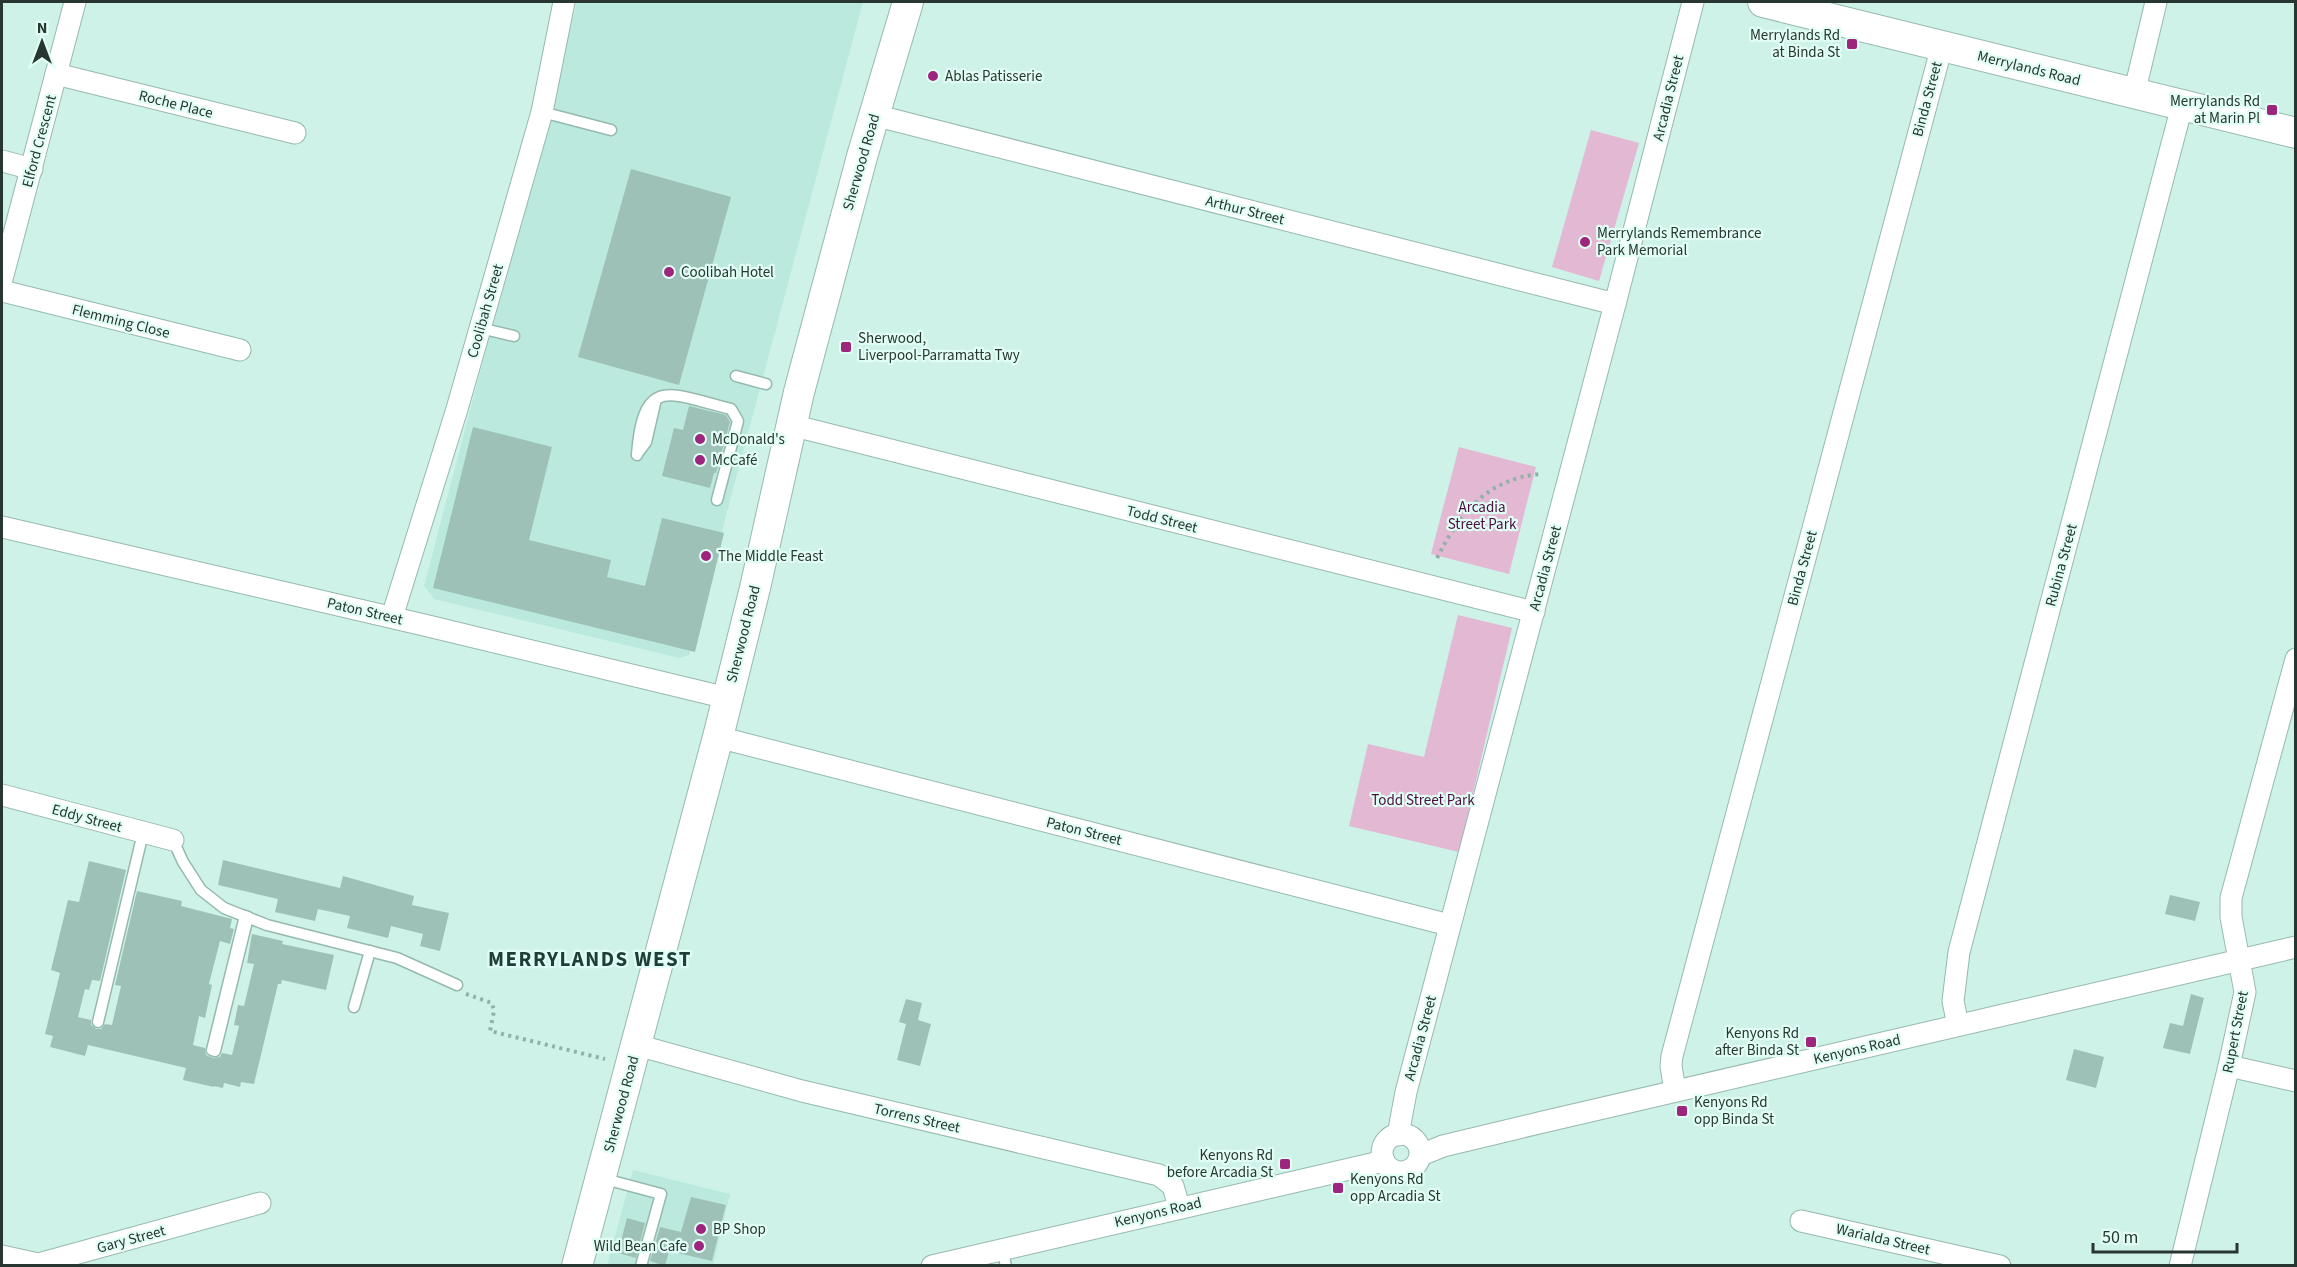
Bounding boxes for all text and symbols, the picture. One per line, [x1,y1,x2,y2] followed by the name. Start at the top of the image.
[12,12,72,72] north arrow
[37,17,47,39] text: N
[1750,25,1840,63] place label: Merrylands Rd at Binda St
[1845,37,1859,51] marker: Merrylands Rd at Binda St
[1975,46,2083,91] street label: Merrylands Road
[1648,53,1689,143] street label: Arcadia Street
[1907,59,1948,139] street label: Binda Street
[945,66,1042,87] place label: Ablas Patisserie
[926,69,940,83] marker: Ablas Patisserie
[137,85,215,124] street label: Roche Place
[2170,91,2260,129] place label: Merrylands Rd at Marin Pl
[17,93,62,190] street label: Elford Crescent
[2265,103,2279,117] marker: Merrylands Rd at Marin Pl
[838,111,885,213] street label: Sherwood Road
[1203,191,1286,230] street label: Arthur Street
[1597,223,1761,261] place label: Merrylands Remembrance Park Memorial
[1578,235,1592,249] marker: Merrylands Remembrance Park Memorial
[462,262,509,361] street label: Coolibah Street
[681,262,774,283] place label: Coolibah Hotel
[662,265,676,279] marker: Coolibah Hotel
[70,299,172,344] street label: Flemming Close
[858,328,1020,366] place label: Sherwood, Liverpool-Parramatta Twy
[839,340,853,354] marker: Sherwood, Liverpool-Parramatta Twy
[712,429,785,450] place label: McDonald's
[693,432,707,446] marker: McDonald's
[712,450,758,471] place label: McCafé
[693,453,707,467] marker: McCafé
[1448,497,1517,535] park label: Arcadia Street Park
[1124,501,1200,538] street label: Todd Street
[2040,521,2083,609] street label: Rubina Street
[1524,523,1567,613] street label: Arcadia Street
[1782,528,1823,608] street label: Binda Street
[718,546,823,567] place label: The Middle Feast
[699,549,713,563] marker: The Middle Feast
[721,583,766,685] street label: Sherwood Road
[325,593,405,630] street label: Paton Street
[1371,790,1475,811] park label: Todd Street Park
[49,799,124,838] street label: Eddy Street
[1044,812,1124,851] street label: Paton Street
[488,944,692,974] district label: MERRYLANDS WEST
[2217,989,2254,1075] street label: Rupert Street
[1399,993,1442,1083] street label: Arcadia Street
[1715,1023,1799,1061] place label: Kenyons Rd after Binda St
[1811,1029,1903,1070] street label: Kenyons Road
[1804,1035,1818,1049] marker: Kenyons Rd after Binda St
[598,1053,645,1155] street label: Sherwood Road
[1694,1092,1774,1130] place label: Kenyons Rd opp Binda St
[872,1098,962,1139] street label: Torrens Street
[1675,1104,1689,1118] marker: Kenyons Rd opp Binda St
[1167,1145,1273,1183] place label: Kenyons Rd before Arcadia St
[1278,1157,1292,1171] marker: Kenyons Rd before Arcadia St
[1350,1169,1441,1207] place label: Kenyons Rd opp Arcadia St
[1331,1181,1345,1195] marker: Kenyons Rd opp Arcadia St
[1112,1192,1204,1233] street label: Kenyons Road
[2093,1216,2237,1254] scale bar
[1834,1218,1932,1260] street label: Warialda Street
[713,1219,766,1240] place label: BP Shop
[95,1220,168,1259] street label: Gary Street
[694,1222,708,1236] marker: BP Shop
[2102,1225,2138,1250] text: 50 m
[594,1236,687,1257] place label: Wild Bean Cafe
[692,1239,706,1253] marker: Wild Bean Cafe

